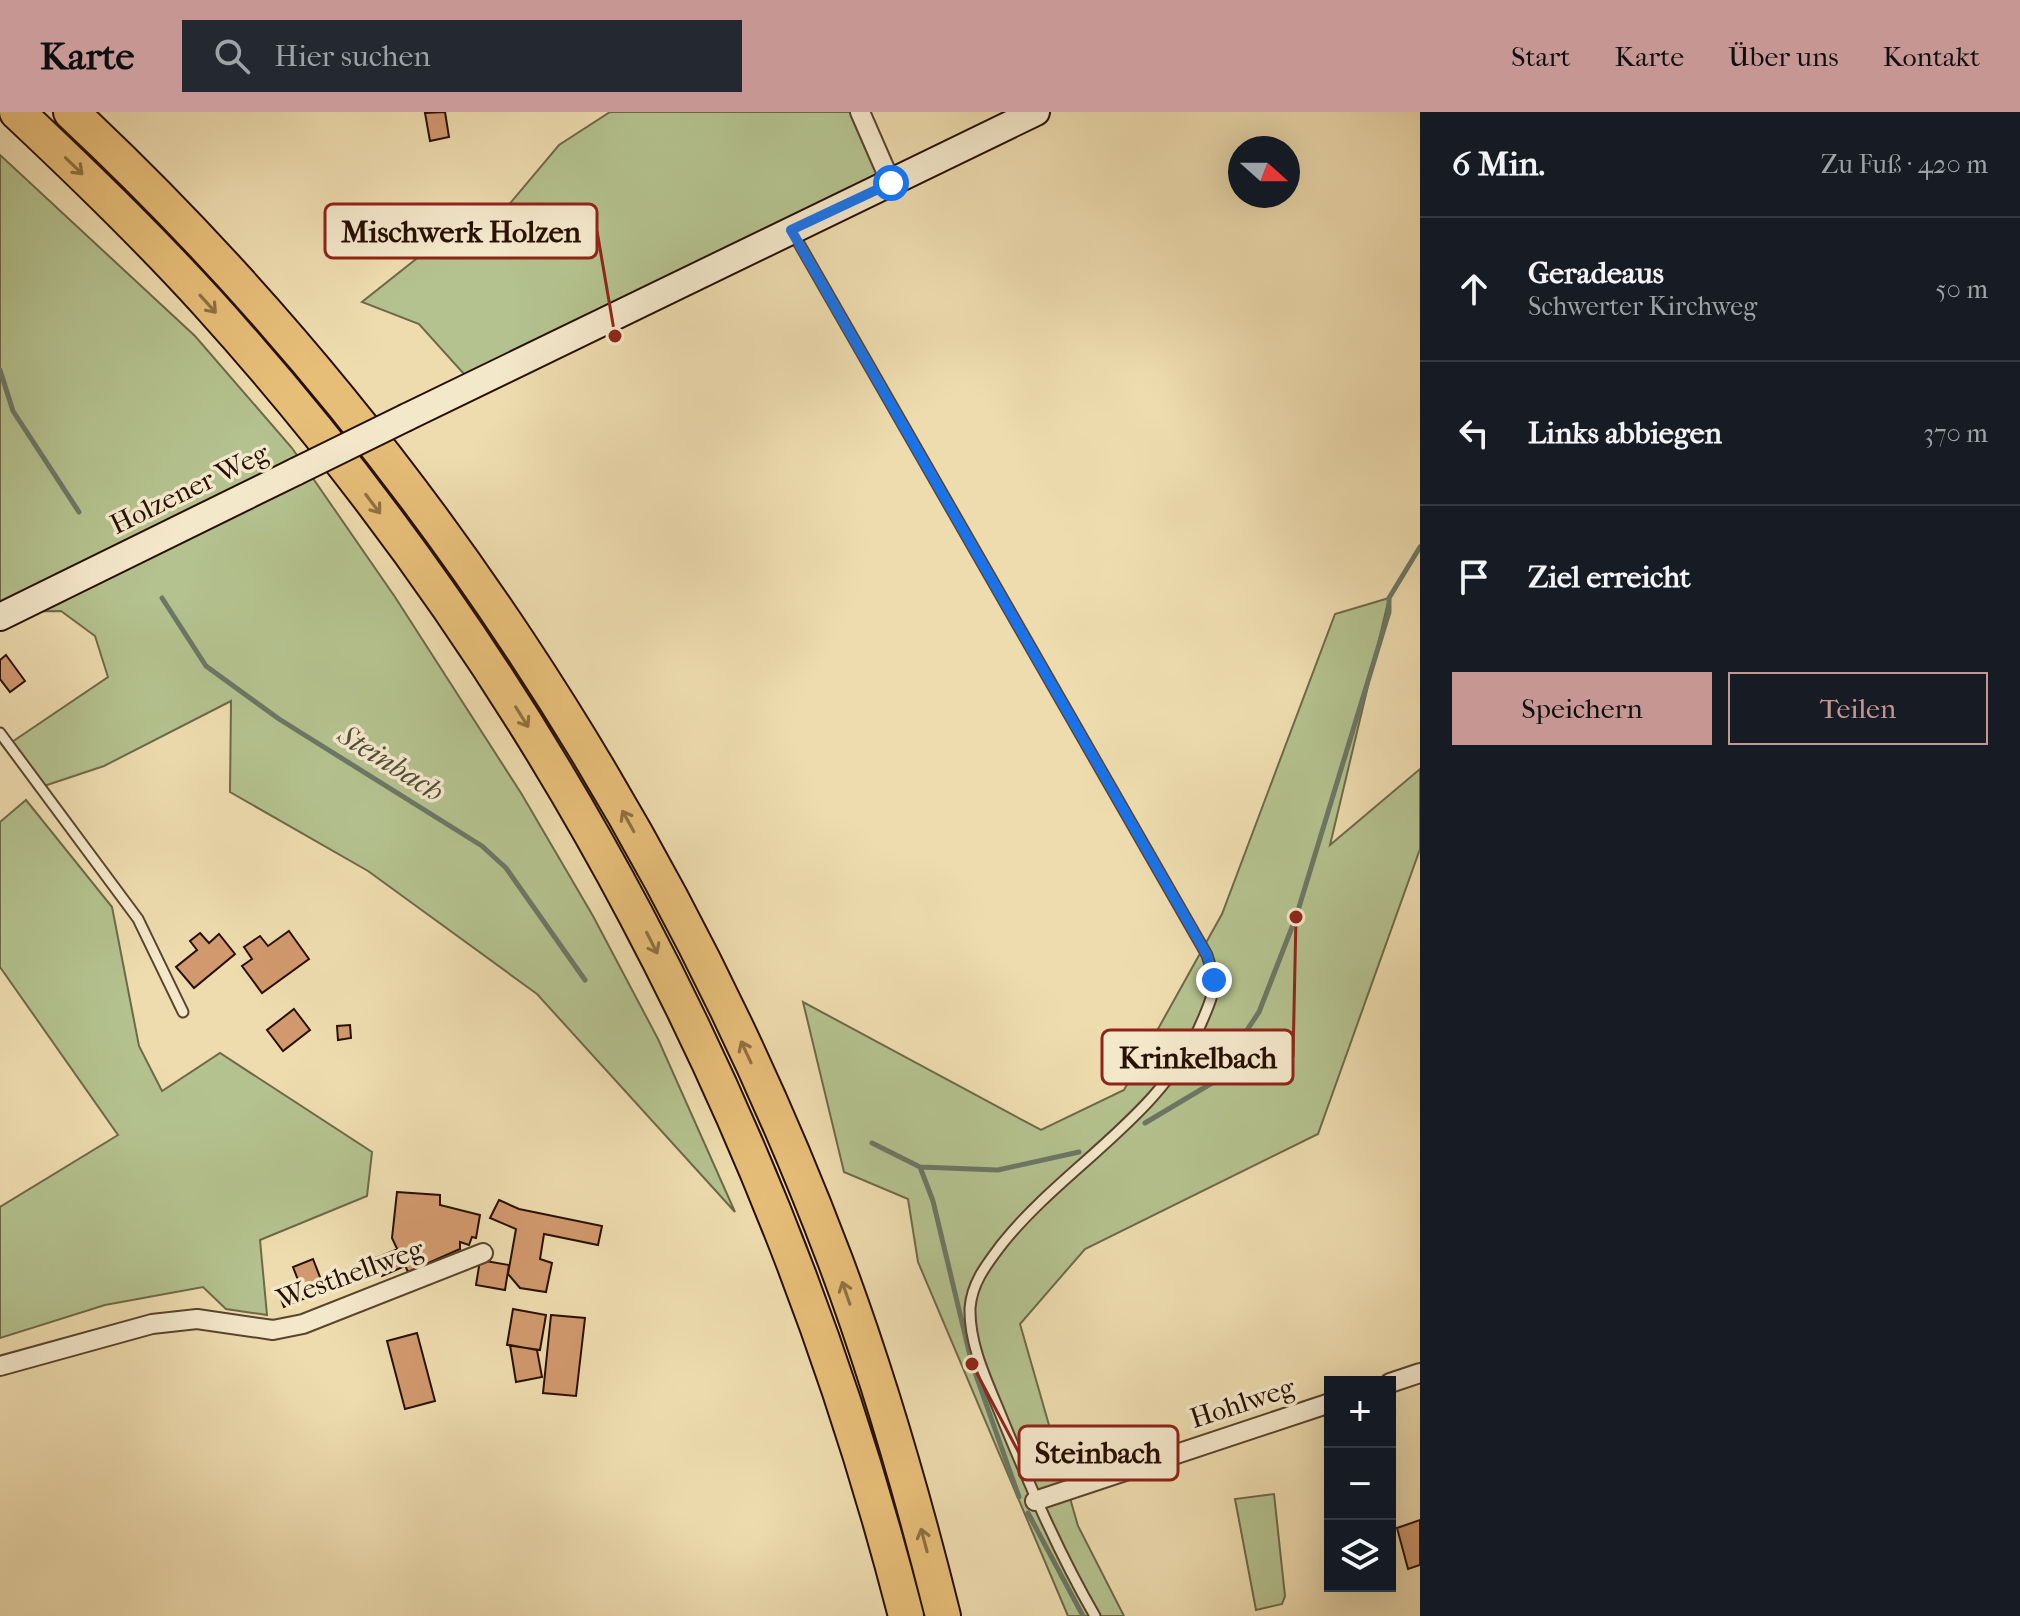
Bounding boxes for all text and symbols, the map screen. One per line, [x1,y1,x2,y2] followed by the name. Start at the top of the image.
[182,20,742,92] search box
[40,34,134,79] text: Karte
[210,34,254,78] icon: search
[274,39,431,74] text: Hier suchen
[1511,40,1571,73] text: Start
[1615,40,1684,73] text: Karte
[1728,40,1839,73] text: Über uns
[1883,40,1980,73] text: Kontakt
[1228,136,1300,208] north arrow
[1452,144,1545,184] text: 6 Min.
[1821,149,1988,180] text: Zu Fuß · 420 m
[64,156,84,175] one-way arrow
[873,165,909,201] route start
[325,204,597,258] callout: Mischwerk Holzen
[341,215,582,250] text: Mischwerk Holzen
[1528,256,1664,291] text: Geradeaus
[1452,267,1496,311] icon: ahead
[1935,274,1988,305] text: 50 m
[1528,291,1757,322] text: Schwerter Kirchweg
[198,293,216,313] one-way arrow
[1452,411,1496,455] icon: left
[1528,416,1722,451] text: Links abbiegen
[1923,418,1988,449] text: 370 m
[105,435,275,541] street label: Holzener Weg
[365,493,382,514] one-way arrow
[1452,555,1496,599] icon: arrive
[1528,560,1690,595] text: Ziel erreicht
[1452,672,1712,745] button: Speichern
[1728,672,1988,745] button: Teilen
[515,705,531,728] one-way arrow
[331,717,450,809] water label: Steinbach
[619,810,635,834] one-way arrow
[644,930,660,954] one-way arrow
[1196,962,1232,998] route end
[1102,1030,1293,1084] callout: Krinkelbach
[738,1041,753,1065] one-way arrow
[1119,1041,1278,1076] text: Krinkelbach
[271,1231,429,1316] street label: Westhellweg
[837,1280,852,1305] one-way arrow
[1186,1370,1300,1435] street label: Hohlweg
[1324,1376,1396,1592] map controls
[1324,1376,1396,1448] button: +
[1019,1426,1178,1480] callout: Steinbach
[1035,1436,1162,1471] text: Steinbach
[1324,1448,1396,1520] button: −
[1324,1520,1396,1592] button: layers
[916,1528,931,1554] one-way arrow

